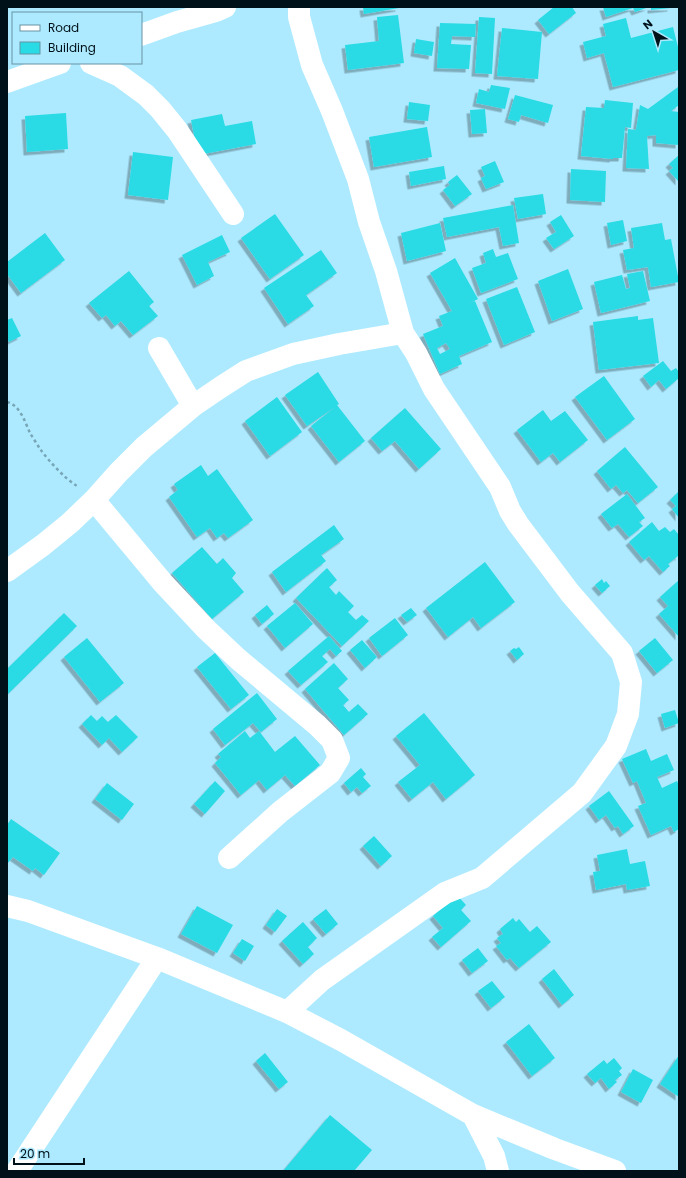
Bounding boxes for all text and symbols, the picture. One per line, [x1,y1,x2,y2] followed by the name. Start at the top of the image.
[12,12,142,64] legend
[634,12,674,52] north arrow
[639,15,656,33] text: N
[48,19,79,36] text: Road
[48,39,96,56] text: Building
[14,1140,84,1166] scale bar
[20,1145,50,1162] text: 20 m

